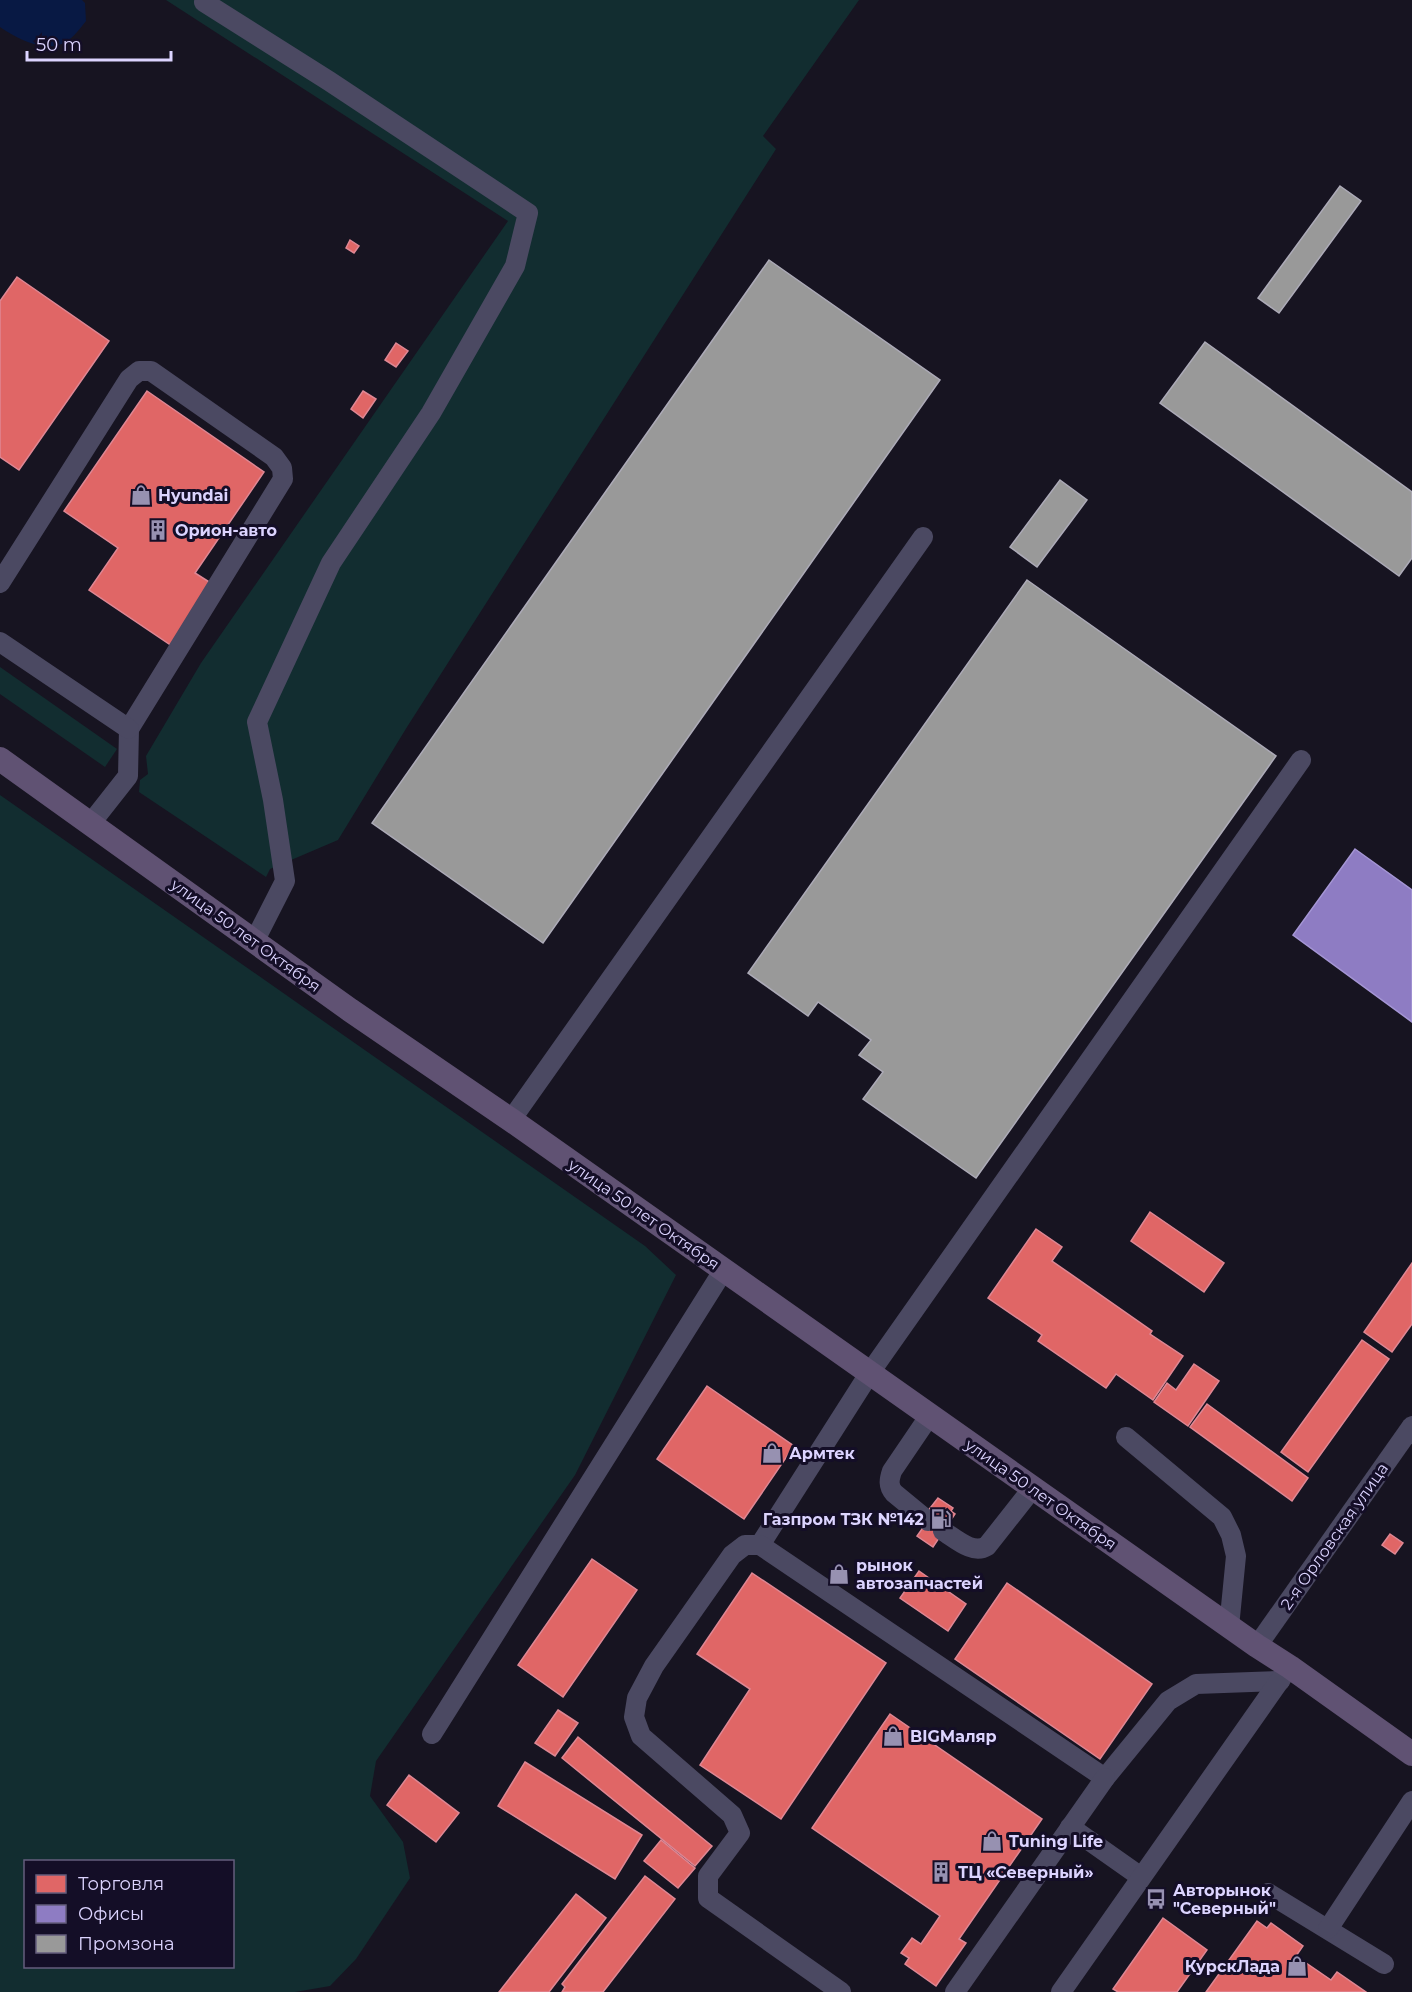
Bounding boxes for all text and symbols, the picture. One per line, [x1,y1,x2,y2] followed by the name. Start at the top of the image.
[27,24,171,62] scale bar
[36,34,82,56] text: 50 m
[129,483,153,507] shop icon: Hyundai
[158,486,228,505] place label: Hyundai
[146,518,170,542] building icon: Орион-авто
[175,521,277,540] place label: Орион-авто
[166,874,324,996] street label: улица 50 лет Октября
[564,1154,723,1274] street label: улица 50 лет Октября
[961,1434,1120,1554] street label: улица 50 лет Октября
[760,1441,784,1465] shop icon: Армтек
[789,1444,855,1463] place label: Армтек
[1277,1459,1392,1613] street label: 2-я Орловская улица
[929,1507,953,1531] fuel station icon: Газпром ТЗК №142
[763,1510,924,1529] place label: Газпром ТЗК №142
[856,1556,983,1593] place label: рынок автозапчастей
[827,1562,851,1586] shop icon: рынок автозапчастей
[881,1724,905,1748] shop icon: BIGМаляр
[910,1727,997,1746] place label: BIGМаляр
[980,1829,1004,1853] shop icon: Tuning Life
[1009,1832,1103,1851] place label: Tuning Life
[24,1860,234,1968] legend
[929,1860,953,1884] building icon: ТЦ «Северный»
[958,1863,1094,1882] place label: ТЦ «Северный»
[78,1873,164,1895] text: Торговля
[1173,1881,1276,1918] place label: Авторынок "Северный"
[1144,1887,1168,1911] bus stop icon: Авторынок "Северный"
[78,1903,144,1925] text: Офисы
[78,1933,175,1955] text: Промзона
[1285,1954,1309,1978] shop icon: КурскЛада
[1185,1957,1280,1976] place label: КурскЛада

